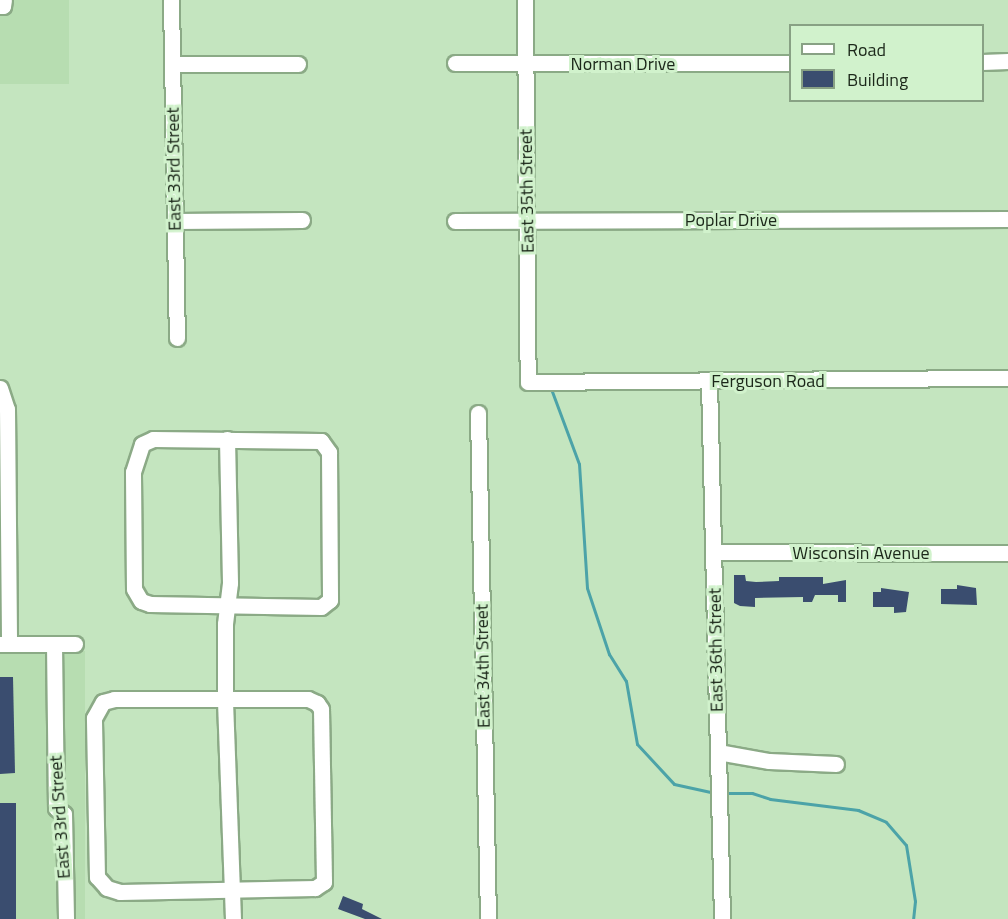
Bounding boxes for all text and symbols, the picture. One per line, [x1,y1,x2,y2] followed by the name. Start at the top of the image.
[789,24,984,102] legend
[847,36,886,63] text: Road
[571,53,675,75] street label: Norman Drive
[847,66,908,93] text: Building
[162,107,186,231] street label: East 33rd Street
[515,129,539,253] street label: East 35th Street
[685,209,777,231] street label: Poplar Drive
[711,370,825,392] street label: Ferguson Road
[792,542,930,564] street label: Wisconsin Avenue
[704,588,728,712] street label: East 36th Street
[471,604,495,728] street label: East 34th Street
[45,755,75,879] street label: East 33rd Street

